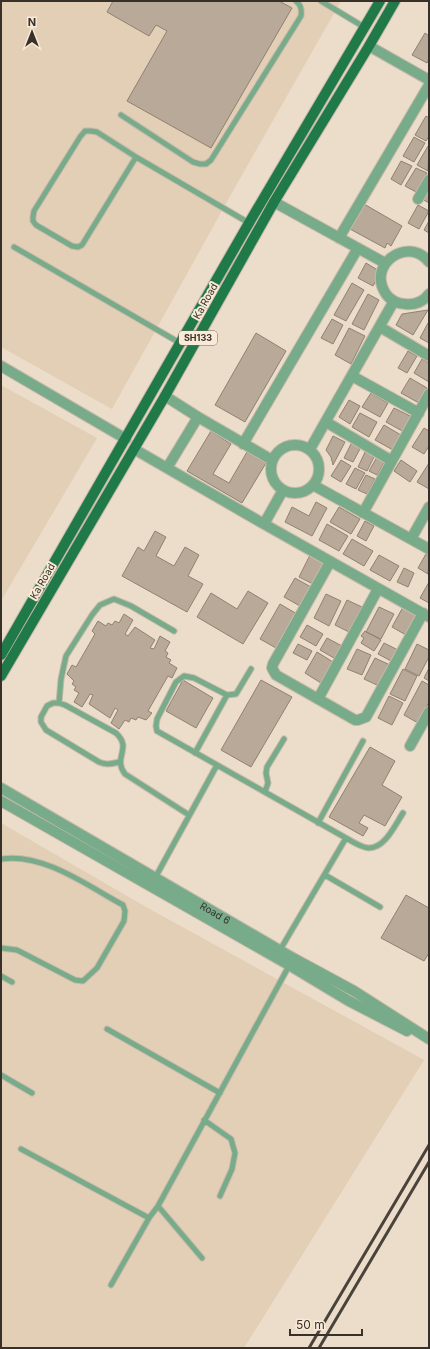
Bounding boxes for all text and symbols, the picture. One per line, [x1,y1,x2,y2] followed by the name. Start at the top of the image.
[12,12,52,52] north arrow
[28,15,36,29] text: N
[190,281,220,321] street label: Ka Road
[179,331,217,345] road number: SH133
[27,561,57,601] street label: Ka Road
[198,899,233,926] street label: Road 6
[290,1311,362,1337] scale bar
[296,1317,325,1332] text: 50 m

